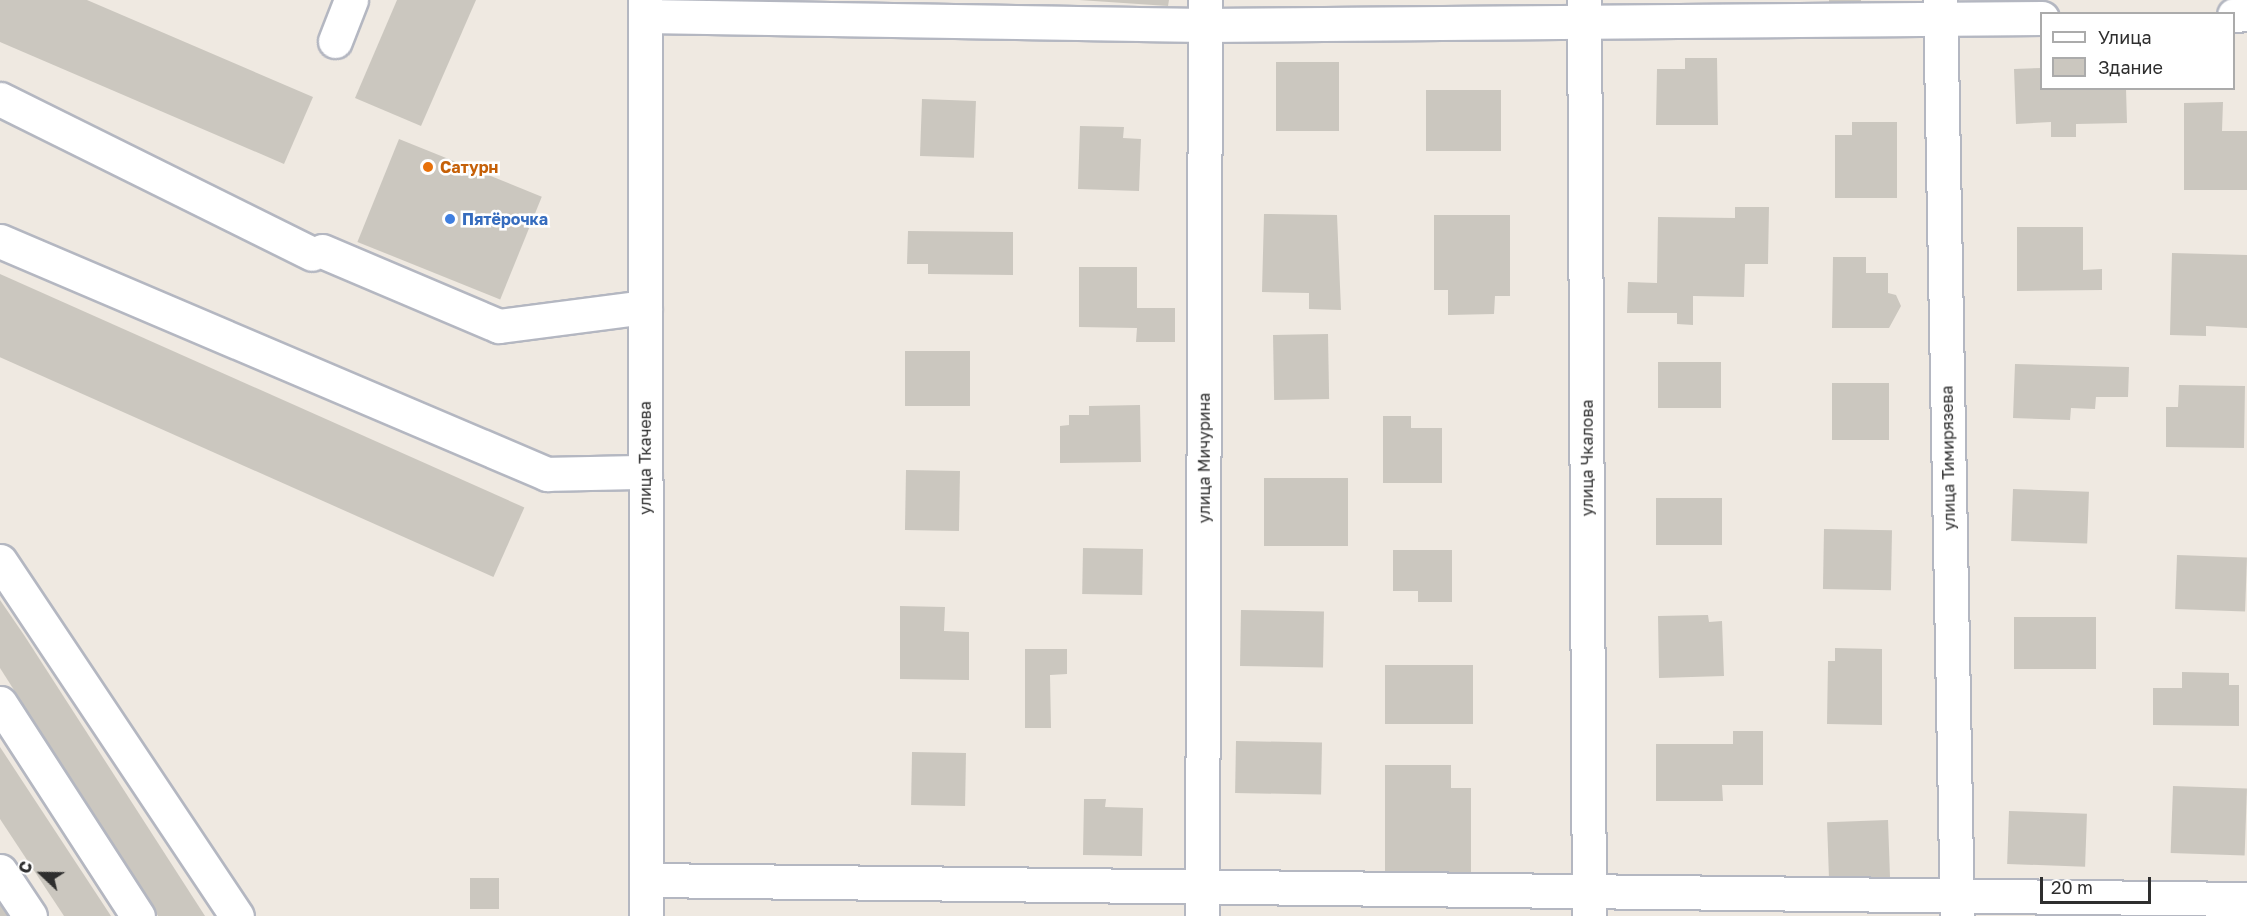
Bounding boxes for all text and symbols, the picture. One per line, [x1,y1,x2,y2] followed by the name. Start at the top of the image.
[2040,12,2235,90] legend
[2098,26,2152,48] text: Улица
[2098,56,2163,78] text: Здание
[440,157,498,177] place label: Сатурн
[421,160,435,174] marker: Сатурн
[462,209,548,229] place label: Пятёрочка
[443,212,457,226] marker: Пятёрочка
[1937,385,1959,531] street label: улица Тимирязева
[1194,393,1214,523] street label: улица Мичурина
[1577,400,1597,516] street label: улица Чкалова
[635,401,655,515] street label: улица Ткачева
[12,844,72,904] north arrow
[14,858,37,876] text: С
[2043,865,2154,903] scale bar
[2051,876,2093,898] text: 20 m

